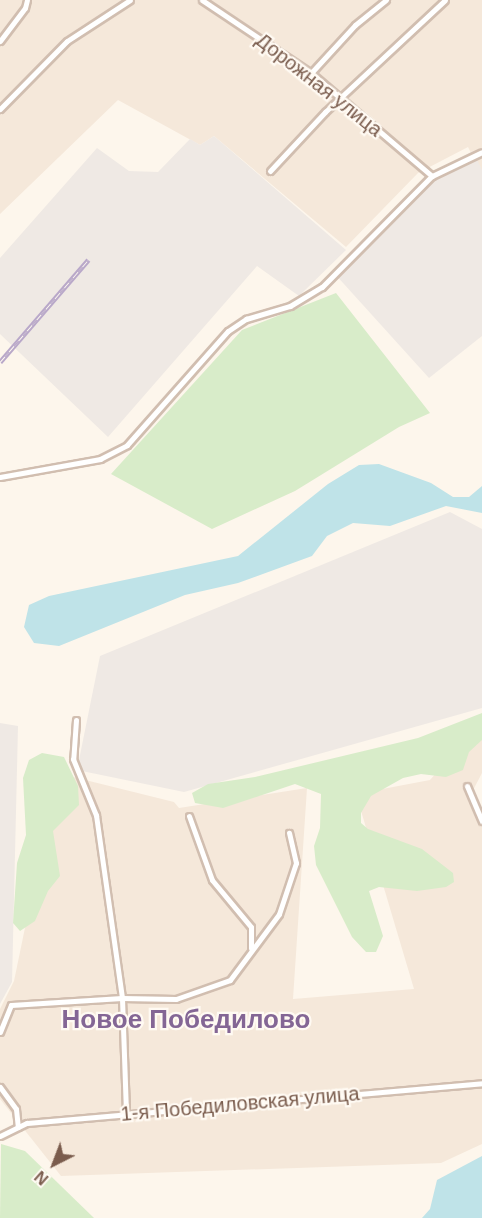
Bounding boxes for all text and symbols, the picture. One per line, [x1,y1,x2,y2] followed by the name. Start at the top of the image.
[251,28,387,142] street label: Дорожная улица
[61,1004,311,1036] district label: Новое Победилово
[120,1082,360,1126] street label: 1-я Победиловская улица
[24,1134,84,1194] north arrow
[32,1168,52,1188] text: N

